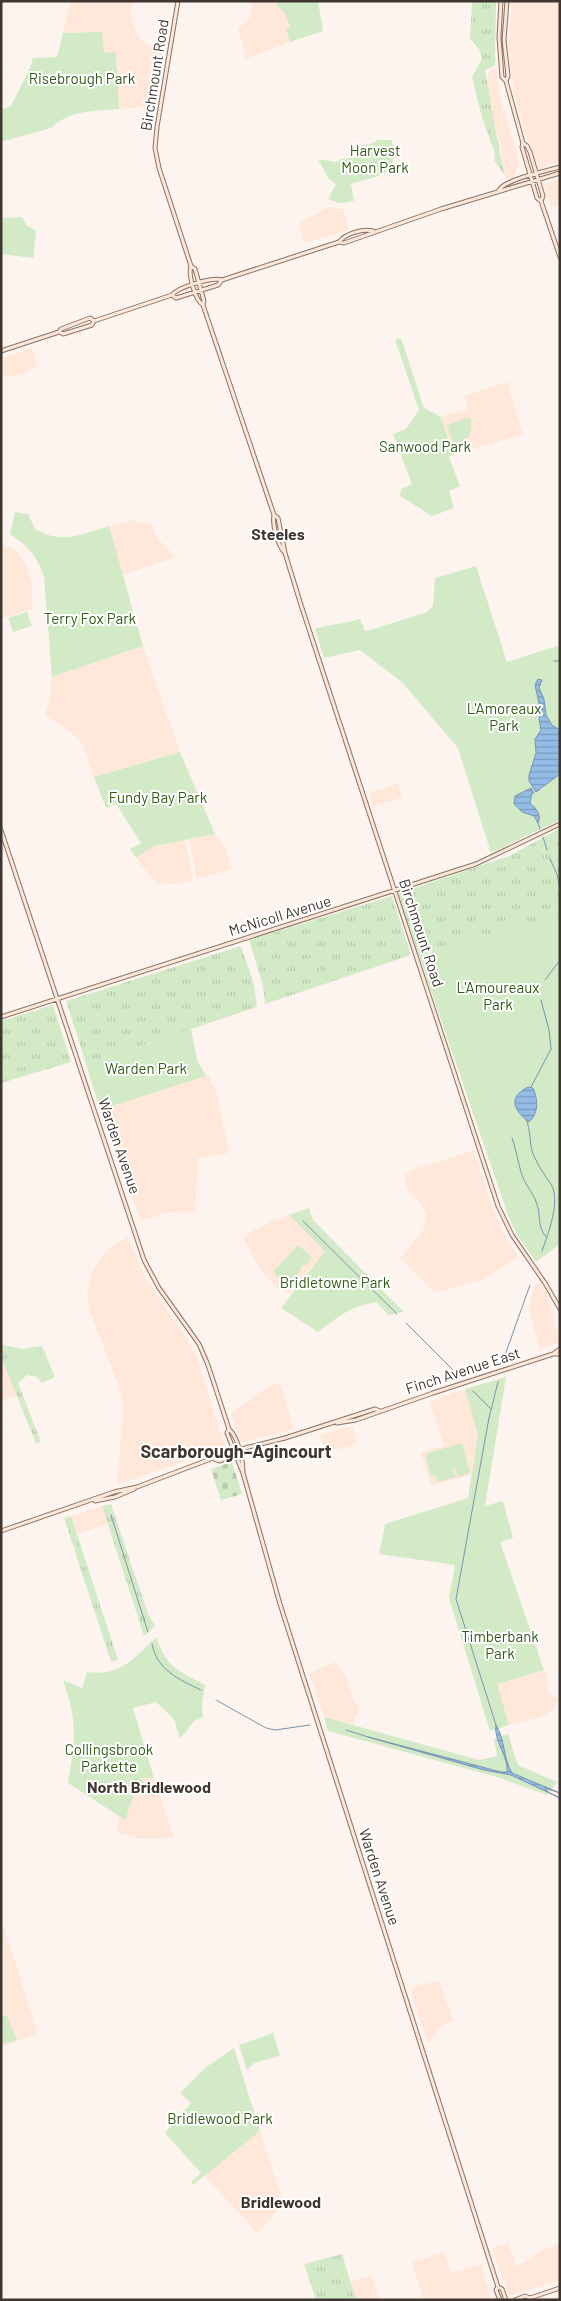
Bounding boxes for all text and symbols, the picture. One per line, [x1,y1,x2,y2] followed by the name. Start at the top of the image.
[136,18,172,132] street label: Birchmount Road
[29,69,136,87] park label: Risebrough Park
[341,141,409,176] park label: Harvest Moon Park
[379,437,471,455] park label: Sanwood Park
[251,524,305,543] district label: Steeles
[44,609,137,627] park label: Terry Fox Park
[467,699,541,734] park label: L'Amoreaux Park
[109,788,208,806] park label: Fundy Bay Park
[396,876,448,989] street label: Birchmount Road
[226,891,333,939] street label: McNicoll Avenue
[457,978,539,1013] park label: L'Amoureaux Park
[105,1059,188,1077] park label: Warden Park
[95,1095,145,1196] street label: Warden Avenue
[280,1273,391,1291] park label: Bridletowne Park
[403,1343,522,1397] street label: Finch Avenue East
[140,1440,332,1462] district label: Scarborough–Agincourt
[461,1627,539,1662] park label: Timberbank Park
[65,1740,154,1775] park label: Collingsbrook Parkette
[87,1777,211,1796] district label: North Bridlewood
[356,1826,404,1927] street label: Warden Avenue
[167,2109,273,2127] park label: Bridlewood Park
[241,2192,321,2211] district label: Bridlewood

